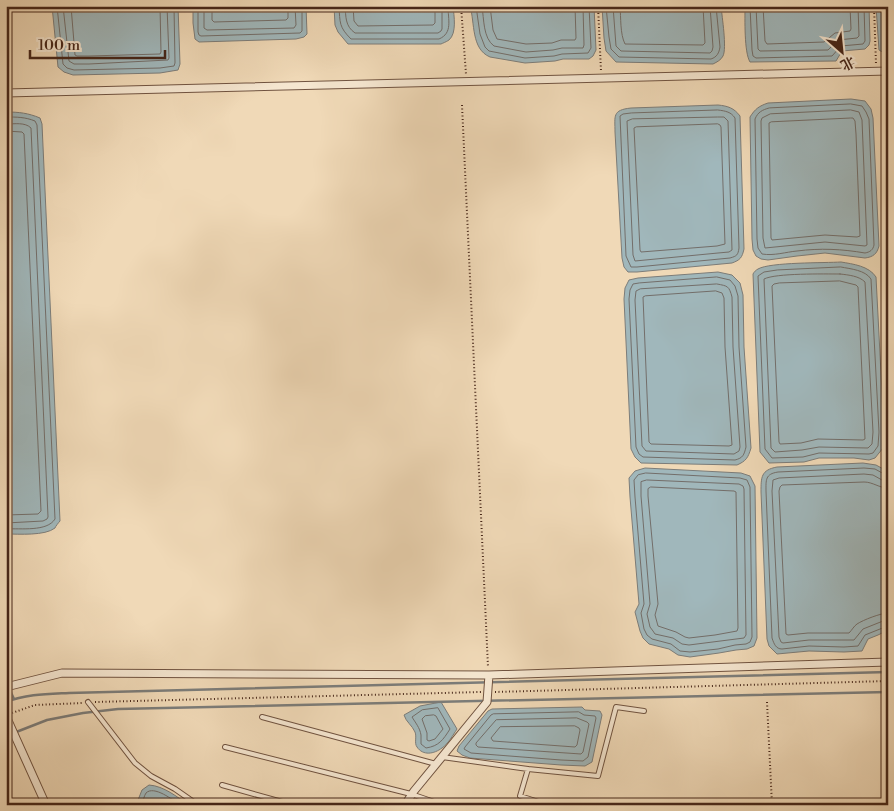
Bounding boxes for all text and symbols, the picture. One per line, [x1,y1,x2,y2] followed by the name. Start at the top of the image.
[30,28,165,60] scale bar
[816,28,866,78] north arrow
[38,36,80,55] text: 100 m
[837,51,858,74] text: 北

